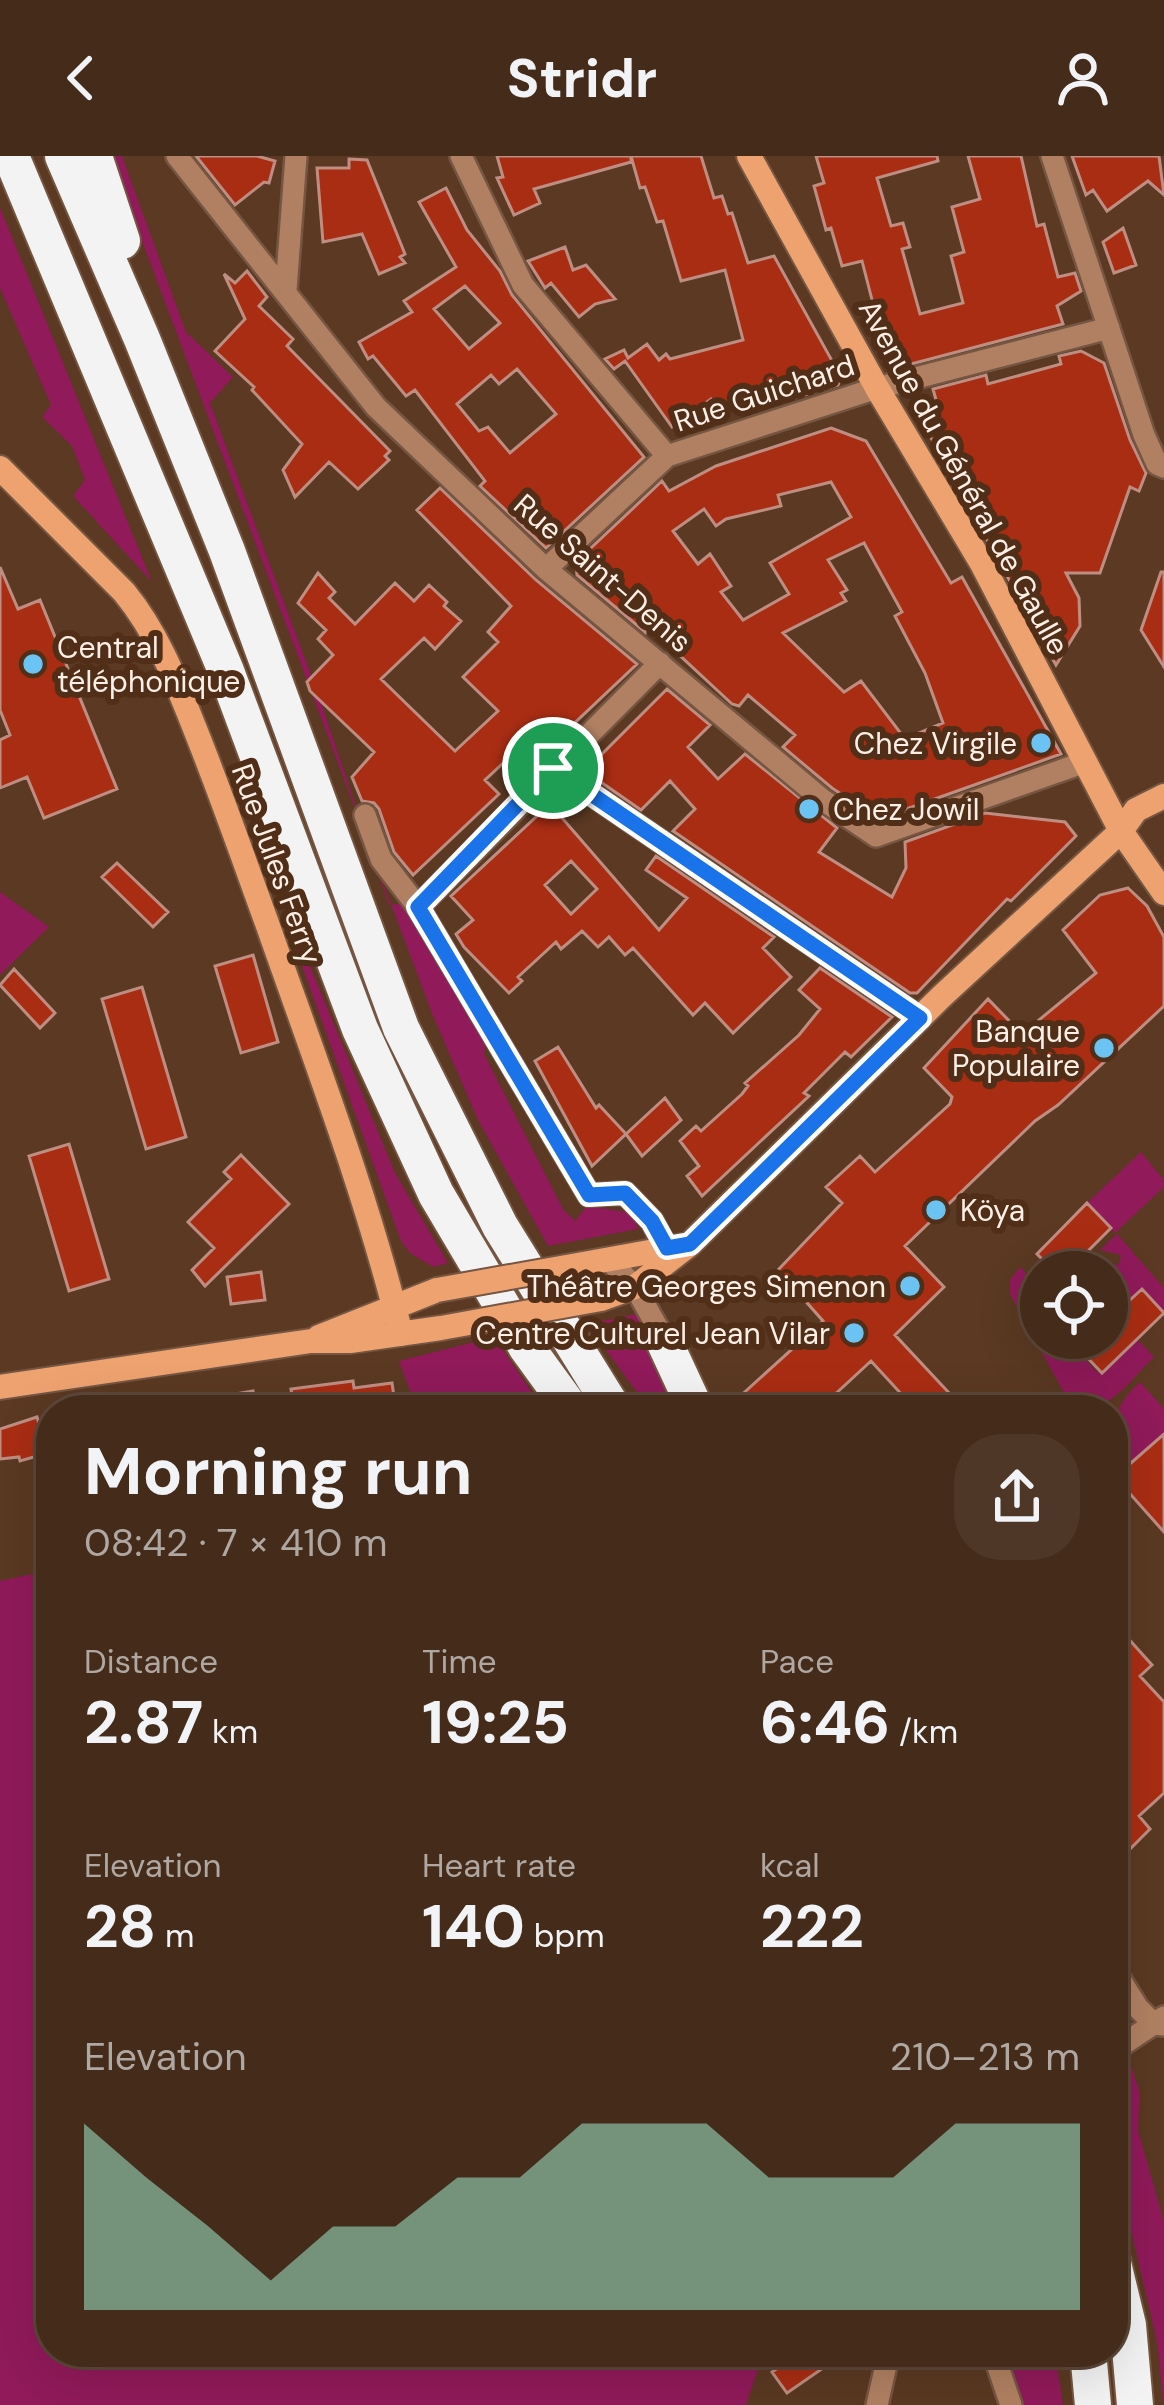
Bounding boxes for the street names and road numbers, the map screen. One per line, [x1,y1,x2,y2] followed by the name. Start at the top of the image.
[850,292,1078,662] street label: Avenue du Général de Gaulle
[669,346,859,440] street label: Rue Guichard
[506,485,700,661] street label: Rue Saint-Denis
[223,758,331,970] street label: Rue Jules Ferry

